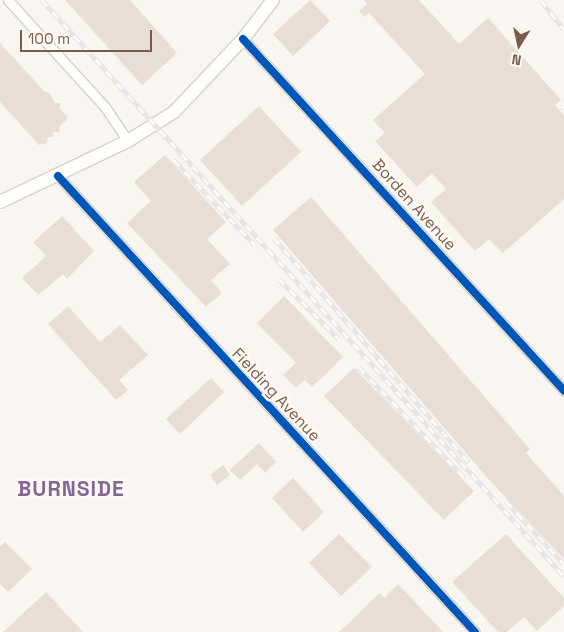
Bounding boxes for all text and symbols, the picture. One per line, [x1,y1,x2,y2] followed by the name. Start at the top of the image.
[22,20,155,52] scale bar
[494,20,544,70] north arrow
[28,29,70,48] text: 100 m
[510,50,523,69] text: N
[368,155,460,255] street label: Borden Avenue
[228,344,324,446] street label: Fielding Avenue
[16,476,126,502] district label: BURNSIDE

